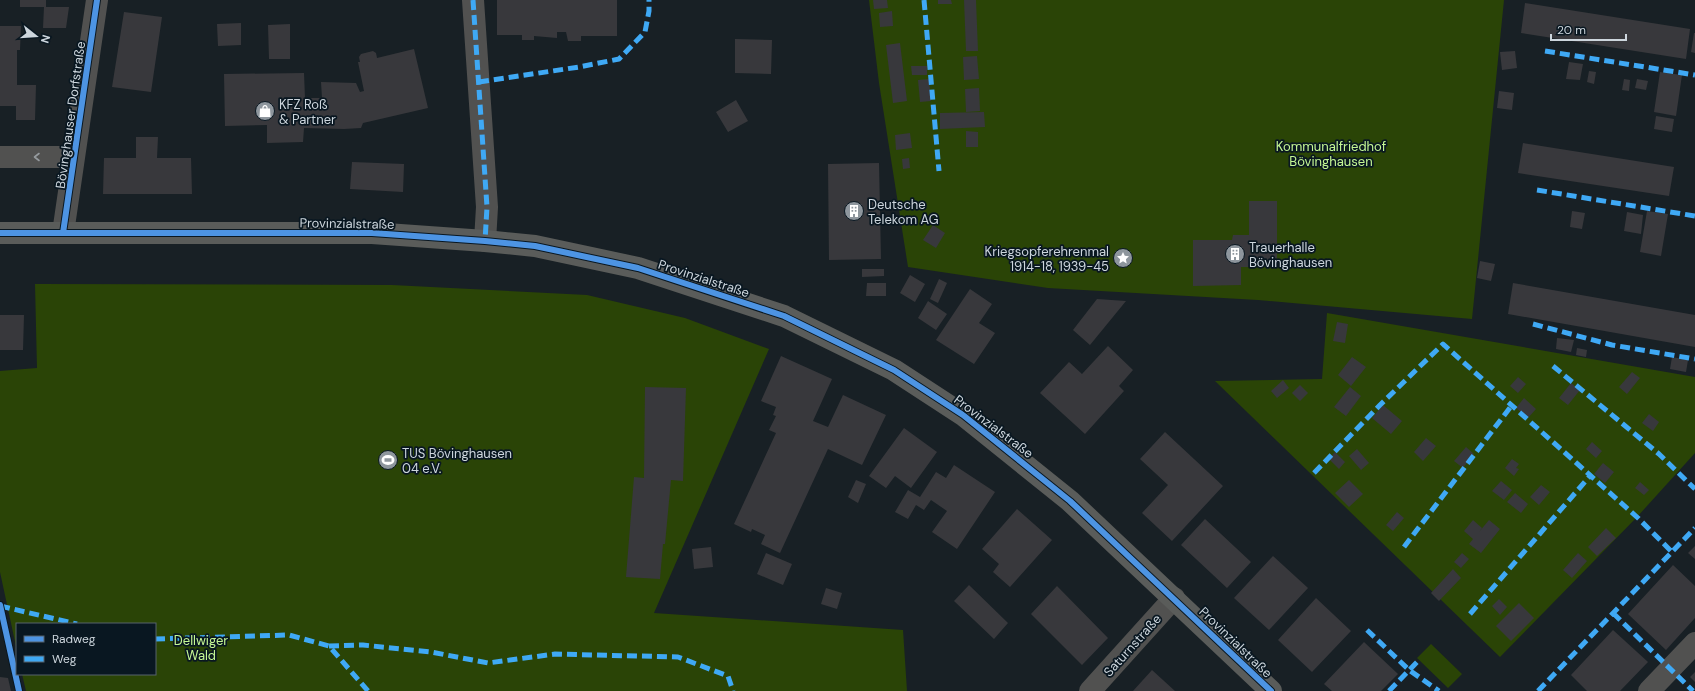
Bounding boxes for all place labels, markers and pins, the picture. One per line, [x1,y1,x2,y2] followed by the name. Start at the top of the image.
[279,96,336,128] place label: KFZ Roß & Partner
[254,100,276,122] shop icon: KFZ Roß & Partner
[868,196,939,228] place label: Deutsche Telekom AG
[843,200,865,222] building icon: Deutsche Telekom AG
[1249,239,1332,271] place label: Trauerhalle Bövinghausen
[985,243,1109,275] place label: Kriegsopferehrenmal 1914-18, 1939-45
[1224,243,1246,265] building icon: Trauerhalle Bövinghausen
[1112,247,1134,269] place icon: Kriegsopferehrenmal 1914-18, 1939-45
[402,445,512,477] place label: TUS Bövinghausen 04 e.V.
[377,449,399,471] sports icon: TUS Bövinghausen 04 e.V.

